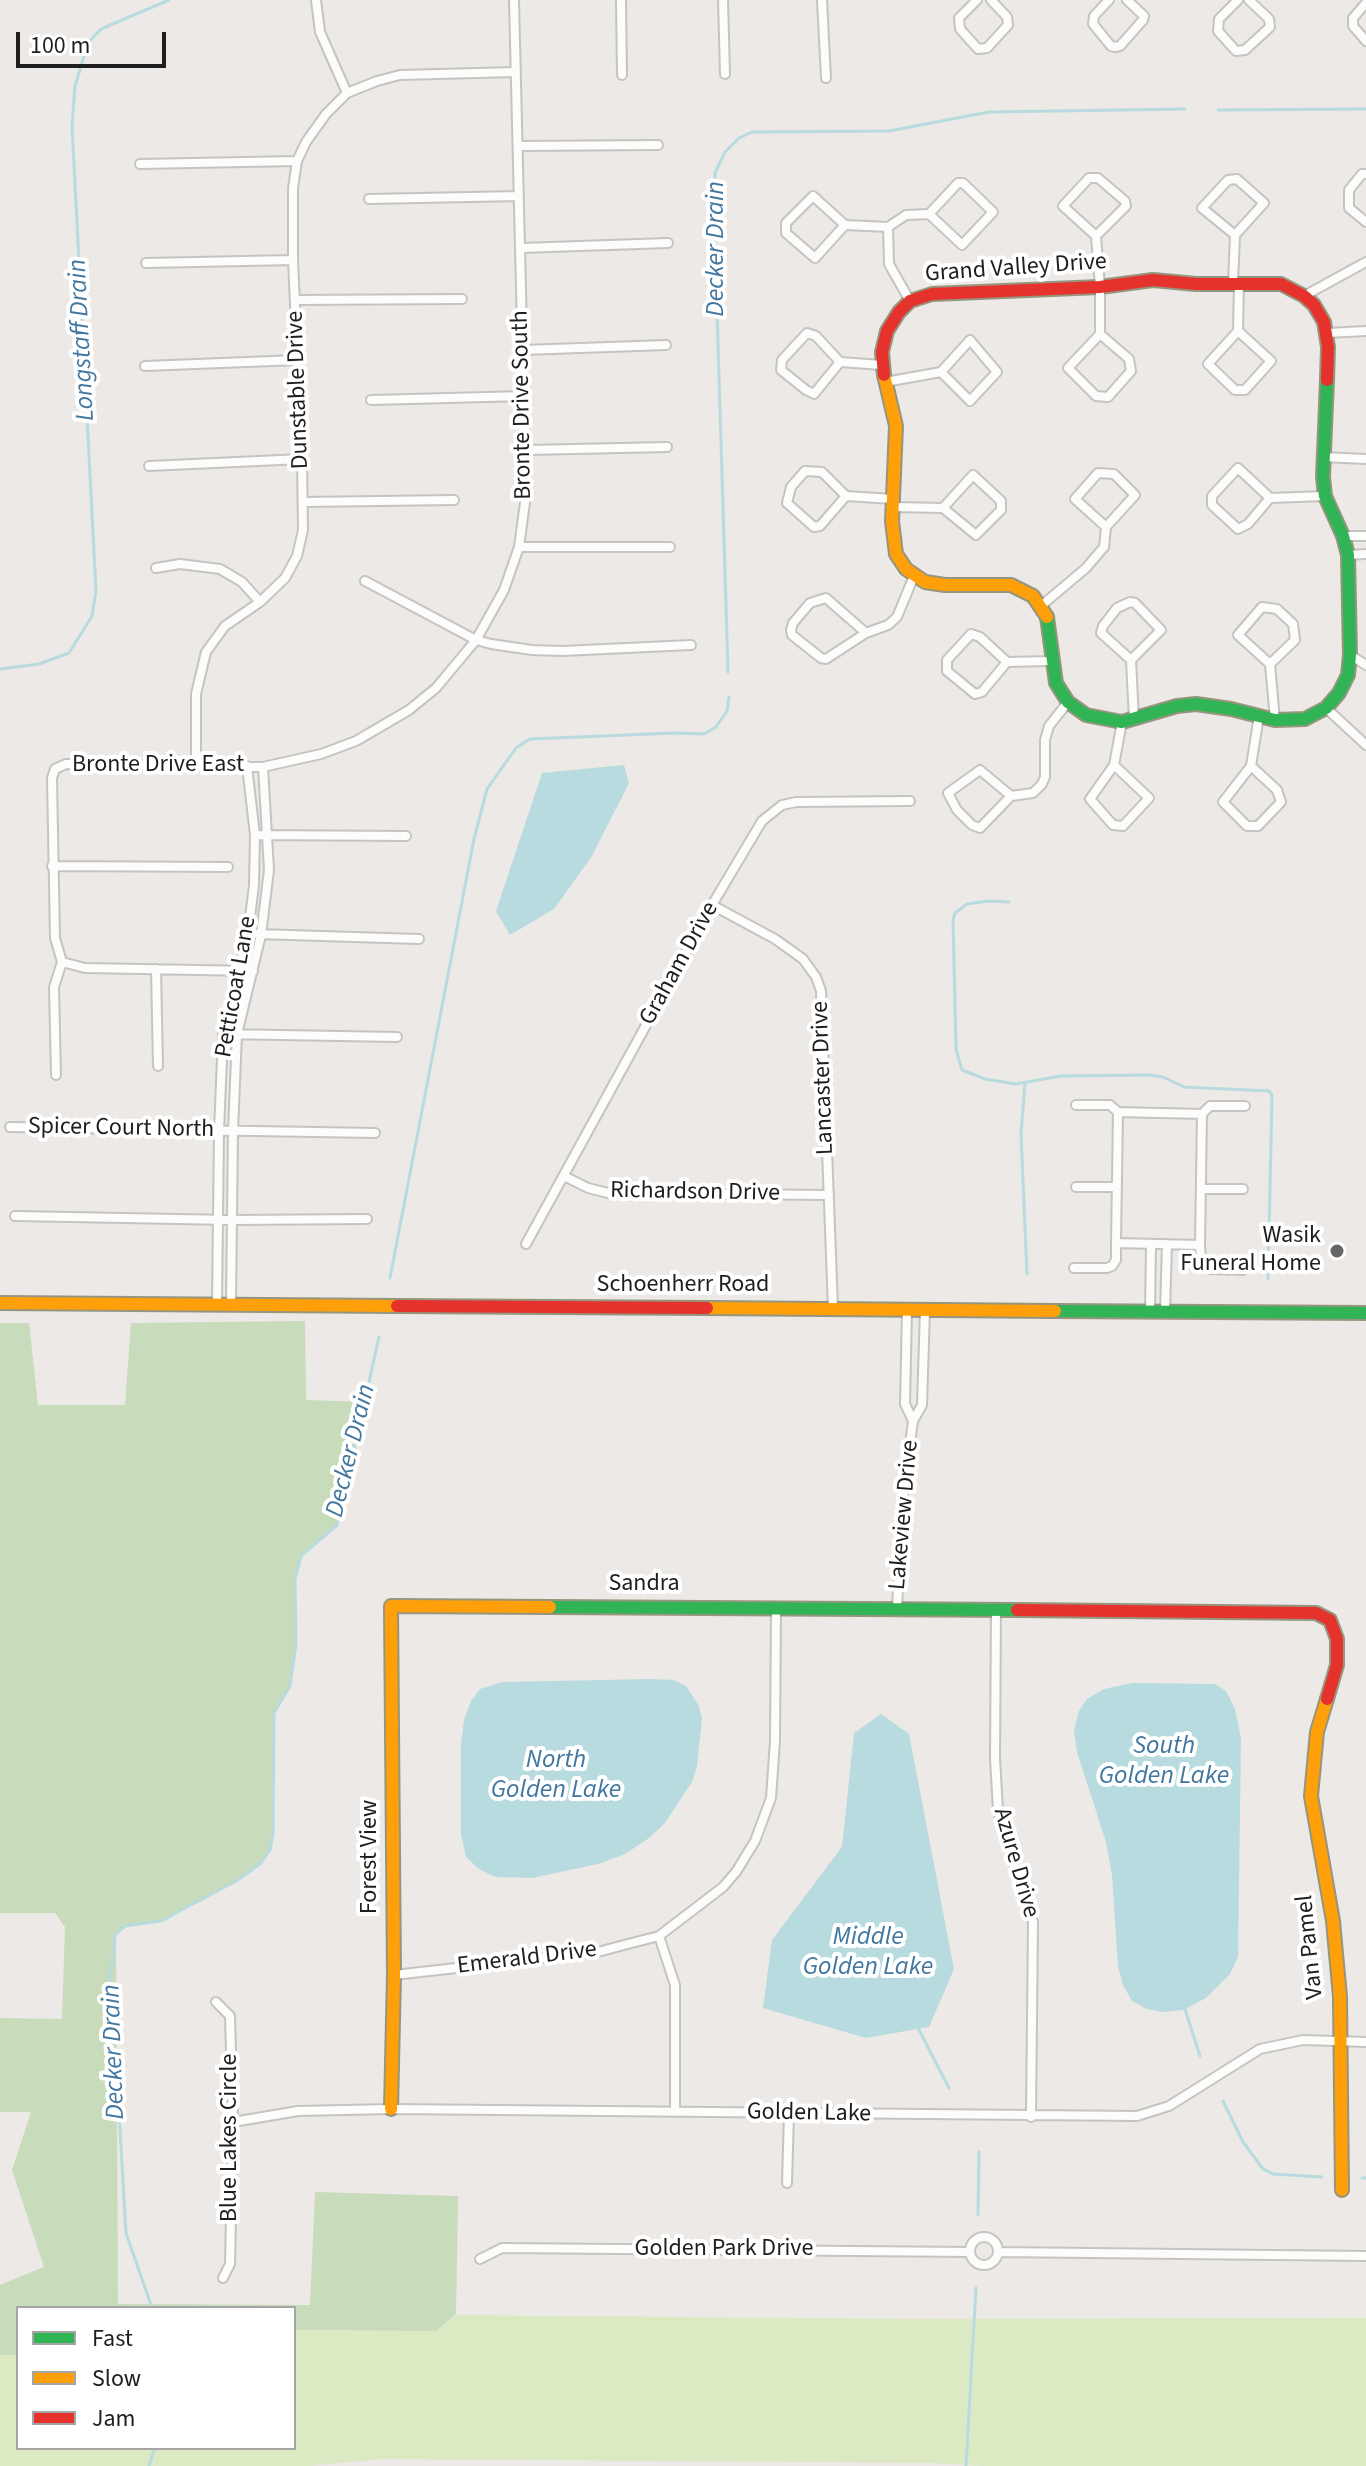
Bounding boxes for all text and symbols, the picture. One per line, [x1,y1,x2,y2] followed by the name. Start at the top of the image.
[20,16,170,66] scale bar
[30,28,90,63] text: 100 m
[701,181,733,317] water label: Decker Drain
[924,248,1108,290] street label: Grand Valley Drive
[63,258,103,422] water label: Longstaff Drain
[282,310,316,470] street label: Dunstable Drive
[507,310,539,500] street label: Bronte Drive South
[72,752,244,780] street label: Bronte Drive East
[634,897,726,1031] street label: Graham Drive
[210,914,264,1060] street label: Petticoat Lane
[807,1000,841,1156] street label: Lancaster Drive
[27,1113,215,1145] street label: Spicer Court North
[610,1177,780,1209] street label: Richardson Drive
[1180,1223,1321,1279] place label: Wasik Funeral Home
[1328,1242,1346,1260] marker: Wasik Funeral Home
[597,1272,769,1300] street label: Schoenherr Road
[320,1381,384,1521] water label: Decker Drain
[884,1439,926,1591] street label: Lakeview Drive
[608,1571,680,1599] street label: Sandra
[1099,1731,1229,1792] water label: South Golden Lake
[491,1745,621,1806] water label: North Golden Lake
[357,1800,385,1914] street label: Forest View
[986,1805,1044,1921] street label: Azure Drive
[1291,1894,1331,2000] street label: Van Pamel
[803,1922,933,1984] water label: Middle Golden Lake
[455,1936,599,1982] street label: Emerald Drive
[97,1984,133,2120] water label: Decker Drain
[217,2054,245,2222] street label: Blue Lakes Circle
[747,2099,871,2129] street label: Golden Lake
[635,2236,813,2264] street label: Golden Park Drive
[16,2306,296,2450] legend
[92,2321,133,2356] text: Fast
[92,2361,141,2396] text: Slow
[92,2401,136,2436] text: Jam

